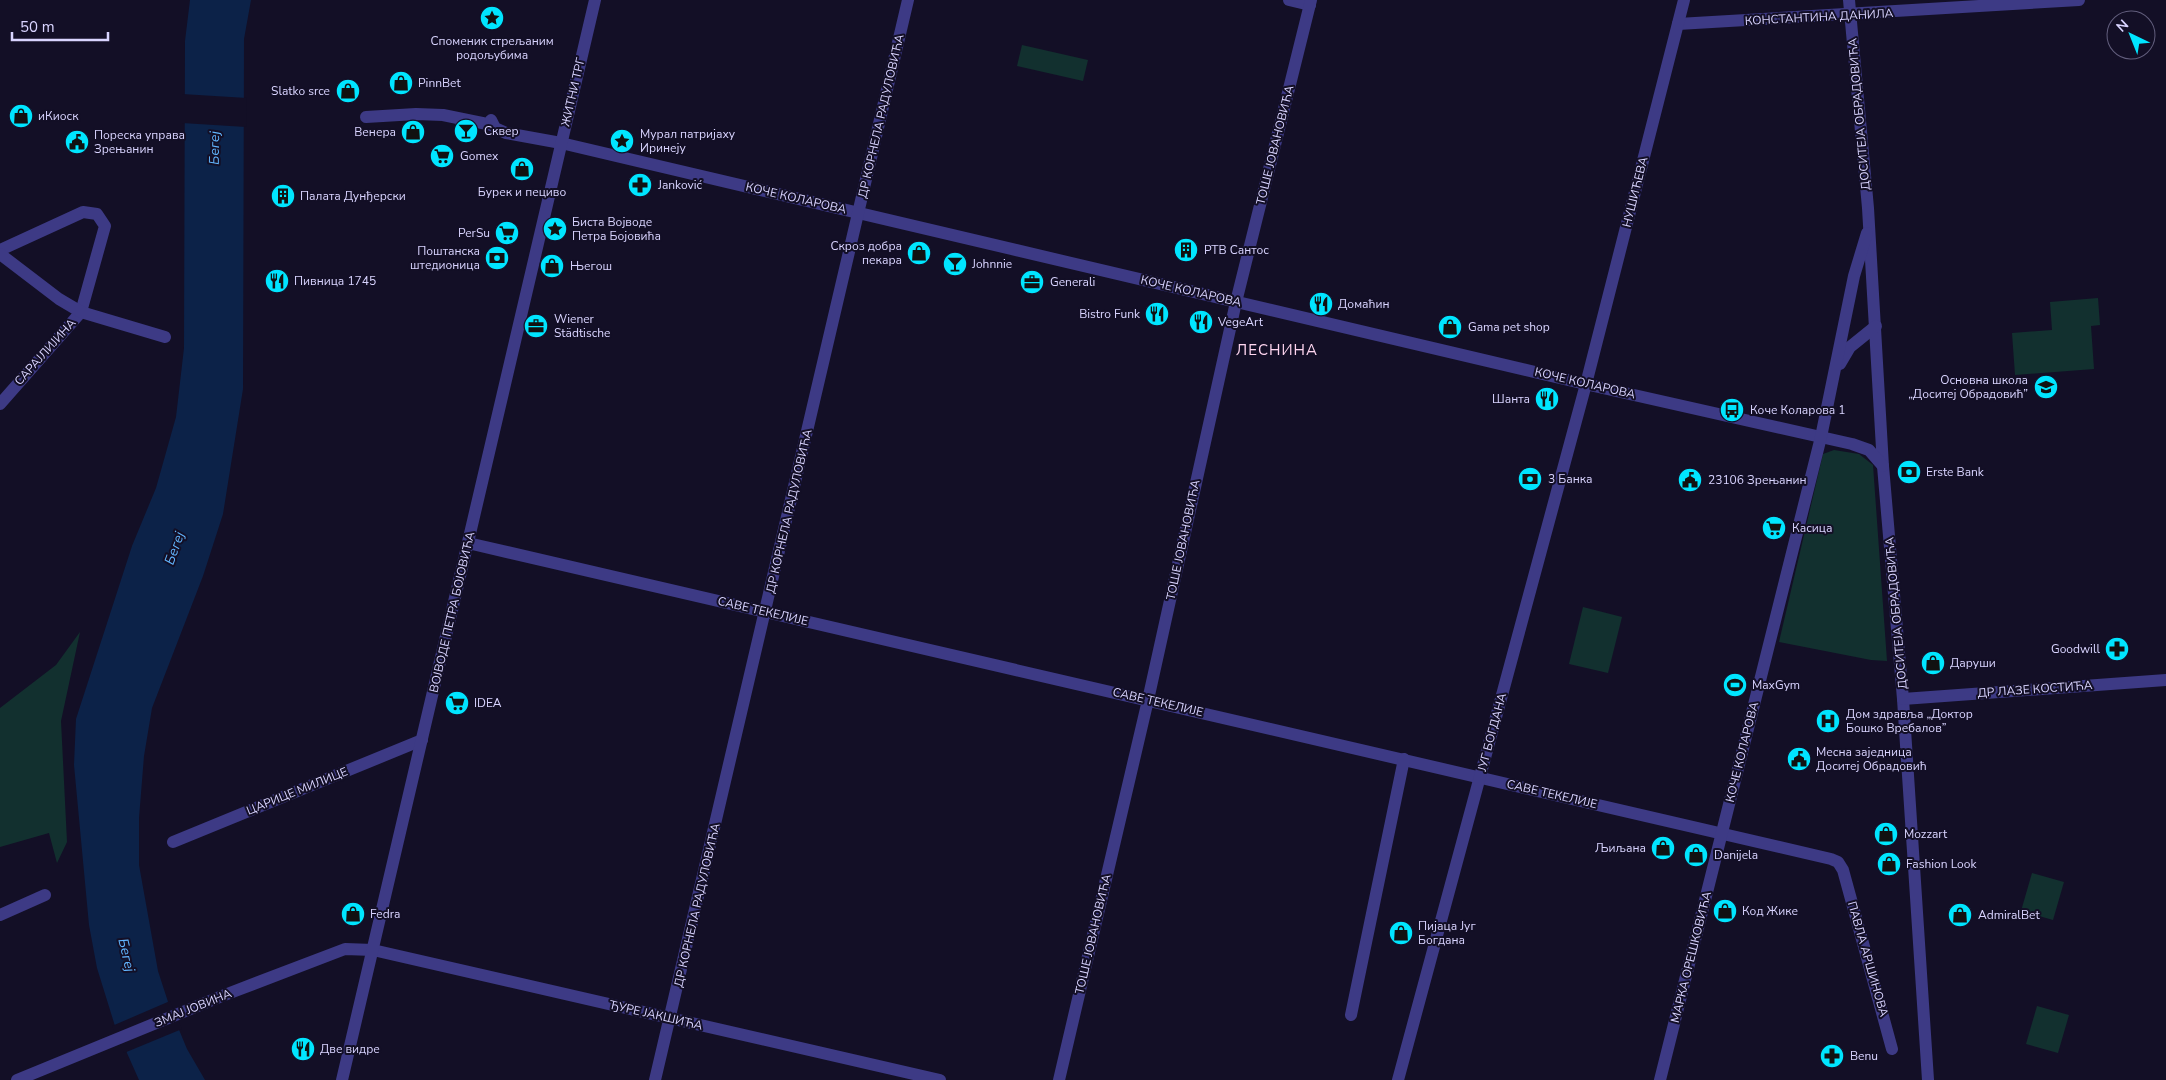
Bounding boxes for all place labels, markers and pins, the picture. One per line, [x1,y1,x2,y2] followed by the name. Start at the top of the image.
[479,5,505,31] place icon: Споменик стрељаним родољубима
[430,33,554,63] place label: Споменик стрељаним родољубима
[388,70,414,96] shop icon: PinnBet
[418,75,462,91] place label: PinnBet
[335,78,361,104] shop icon: Slatko srce
[271,83,330,99] place label: Slatko srce
[8,103,34,129] shop icon: иКиоск
[38,108,79,124] place label: иКиоск
[453,118,479,144] bar icon: Сквер
[400,119,426,145] shop icon: Венера
[484,123,519,139] place label: Сквер
[354,124,396,140] place label: Венера
[640,126,736,156] place label: Мурал патријаху Иринеју
[94,127,185,157] place label: Пореска управа Зрењанин
[609,128,635,154] place icon: Мурал патријаху Иринеју
[64,129,90,155] public building icon: Пореска управа Зрењанин
[429,143,455,169] supermarket icon: Gomex
[460,148,499,164] place label: Gomex
[509,156,535,182] shop icon: Бурек и пециво
[627,172,653,198] pharmacy icon: Janković
[657,177,702,193] place label: Janković
[270,183,296,209] building icon: Палата Дунђерски
[478,184,566,200] place label: Бурек и пециво
[300,188,406,204] place label: Палата Дунђерски
[572,214,661,244] place label: Биста Војводе Петра Бојовића
[542,216,568,242] place icon: Биста Војводе Петра Бојовића
[494,220,520,246] supermarket icon: PerSu
[458,225,490,241] place label: PerSu
[1173,237,1199,263] building icon: РТВ Сантос
[830,238,902,268] place label: Скроз добра пекара
[906,240,932,266] shop icon: Скроз добра пекара
[1204,242,1269,258] place label: РТВ Сантос
[410,243,480,273] place label: Поштанска штедионица
[484,245,510,271] bank icon: Поштанска штедионица
[942,251,968,277] bar icon: Johnnie
[539,253,565,279] shop icon: Његош
[971,256,1012,272] place label: Johnnie
[570,258,612,274] place label: Његош
[264,268,290,294] restaurant icon: Пивница 1745
[1019,269,1045,295] office icon: Generali
[294,273,376,289] place label: Пивница 1745
[1050,274,1095,290] place label: Generali
[1308,291,1334,317] restaurant icon: Домаћин
[1338,296,1390,312] place label: Домаћин
[1144,301,1170,327] restaurant icon: Bistro Funk
[1079,306,1141,322] place label: Bistro Funk
[1188,309,1214,335] restaurant icon: VegeArt
[554,311,610,341] place label: Wiener Städtische
[523,313,549,339] office icon: Wiener Städtische
[1217,314,1264,330] place label: VegeArt
[1437,314,1463,340] shop icon: Gama pet shop
[1468,319,1550,335] place label: Gama pet shop
[1908,372,2028,402] place label: Основна школа „Доситеј Обрадовић”
[2033,374,2059,400] school or university icon: Основна школа „Доситеј Обрадовић”
[1534,386,1560,412] restaurant icon: Шанта
[1492,391,1530,407] place label: Шанта
[1719,397,1745,423] bus stop icon: Коче Коларова 1
[1750,402,1846,418] place label: Коче Коларова 1
[1896,459,1922,485] bank icon: Erste Bank
[1926,464,1985,480] place label: Erste Bank
[1517,466,1543,492] bank icon: 3 Банка
[1677,467,1703,493] public building icon: 23106 Зрењанин
[1548,471,1593,487] place label: 3 Банка
[1708,472,1807,488] place label: 23106 Зрењанин
[1761,515,1787,541] supermarket icon: Касица
[1792,520,1833,536] place label: Касица
[2104,636,2130,662] pharmacy icon: Goodwill
[2051,641,2100,657] place label: Goodwill
[1920,650,1946,676] shop icon: Даруши
[1950,655,1996,671] place label: Даруши
[1722,672,1748,698] sports icon: MaxGym
[1752,677,1800,693] place label: MaxGym
[444,690,470,716] supermarket icon: IDEA
[474,695,502,711] place label: IDEA
[1846,706,1973,736] place label: Дом здравља „Доктор Бошко Вребалов”
[1815,708,1841,734] hospital icon: Дом здравља „Доктор Бошко Вребалов”
[1816,744,1927,774] place label: Месна заједница Доситеј Обрадовић
[1786,746,1812,772] public building icon: Месна заједница Доситеј Обрадовић
[1873,821,1899,847] shop icon: Mozzart
[1904,826,1948,842] place label: Mozzart
[1650,835,1676,861] shop icon: Љиљана
[1595,840,1646,856] place label: Љиљана
[1683,842,1709,868] shop icon: Danijela
[1714,847,1758,863] place label: Danijela
[1876,851,1902,877] shop icon: Fashion Look
[1906,856,1977,872] place label: Fashion Look
[1712,898,1738,924] shop icon: Код Жике
[340,901,366,927] shop icon: Fedra
[1947,902,1973,928] shop icon: AdmiralBet
[1742,903,1798,919] place label: Код Жике
[370,906,400,922] place label: Fedra
[1978,907,2040,923] place label: AdmiralBet
[1418,918,1476,948] place label: Пијаца Југ Богдана
[1388,920,1414,946] shop icon: Пијаца Југ Богдана
[290,1036,316,1062] restaurant icon: Две видре
[320,1041,380,1057] place label: Две видре
[1819,1043,1845,1069] pharmacy icon: Benu
[1850,1048,1878,1064] place label: Benu

